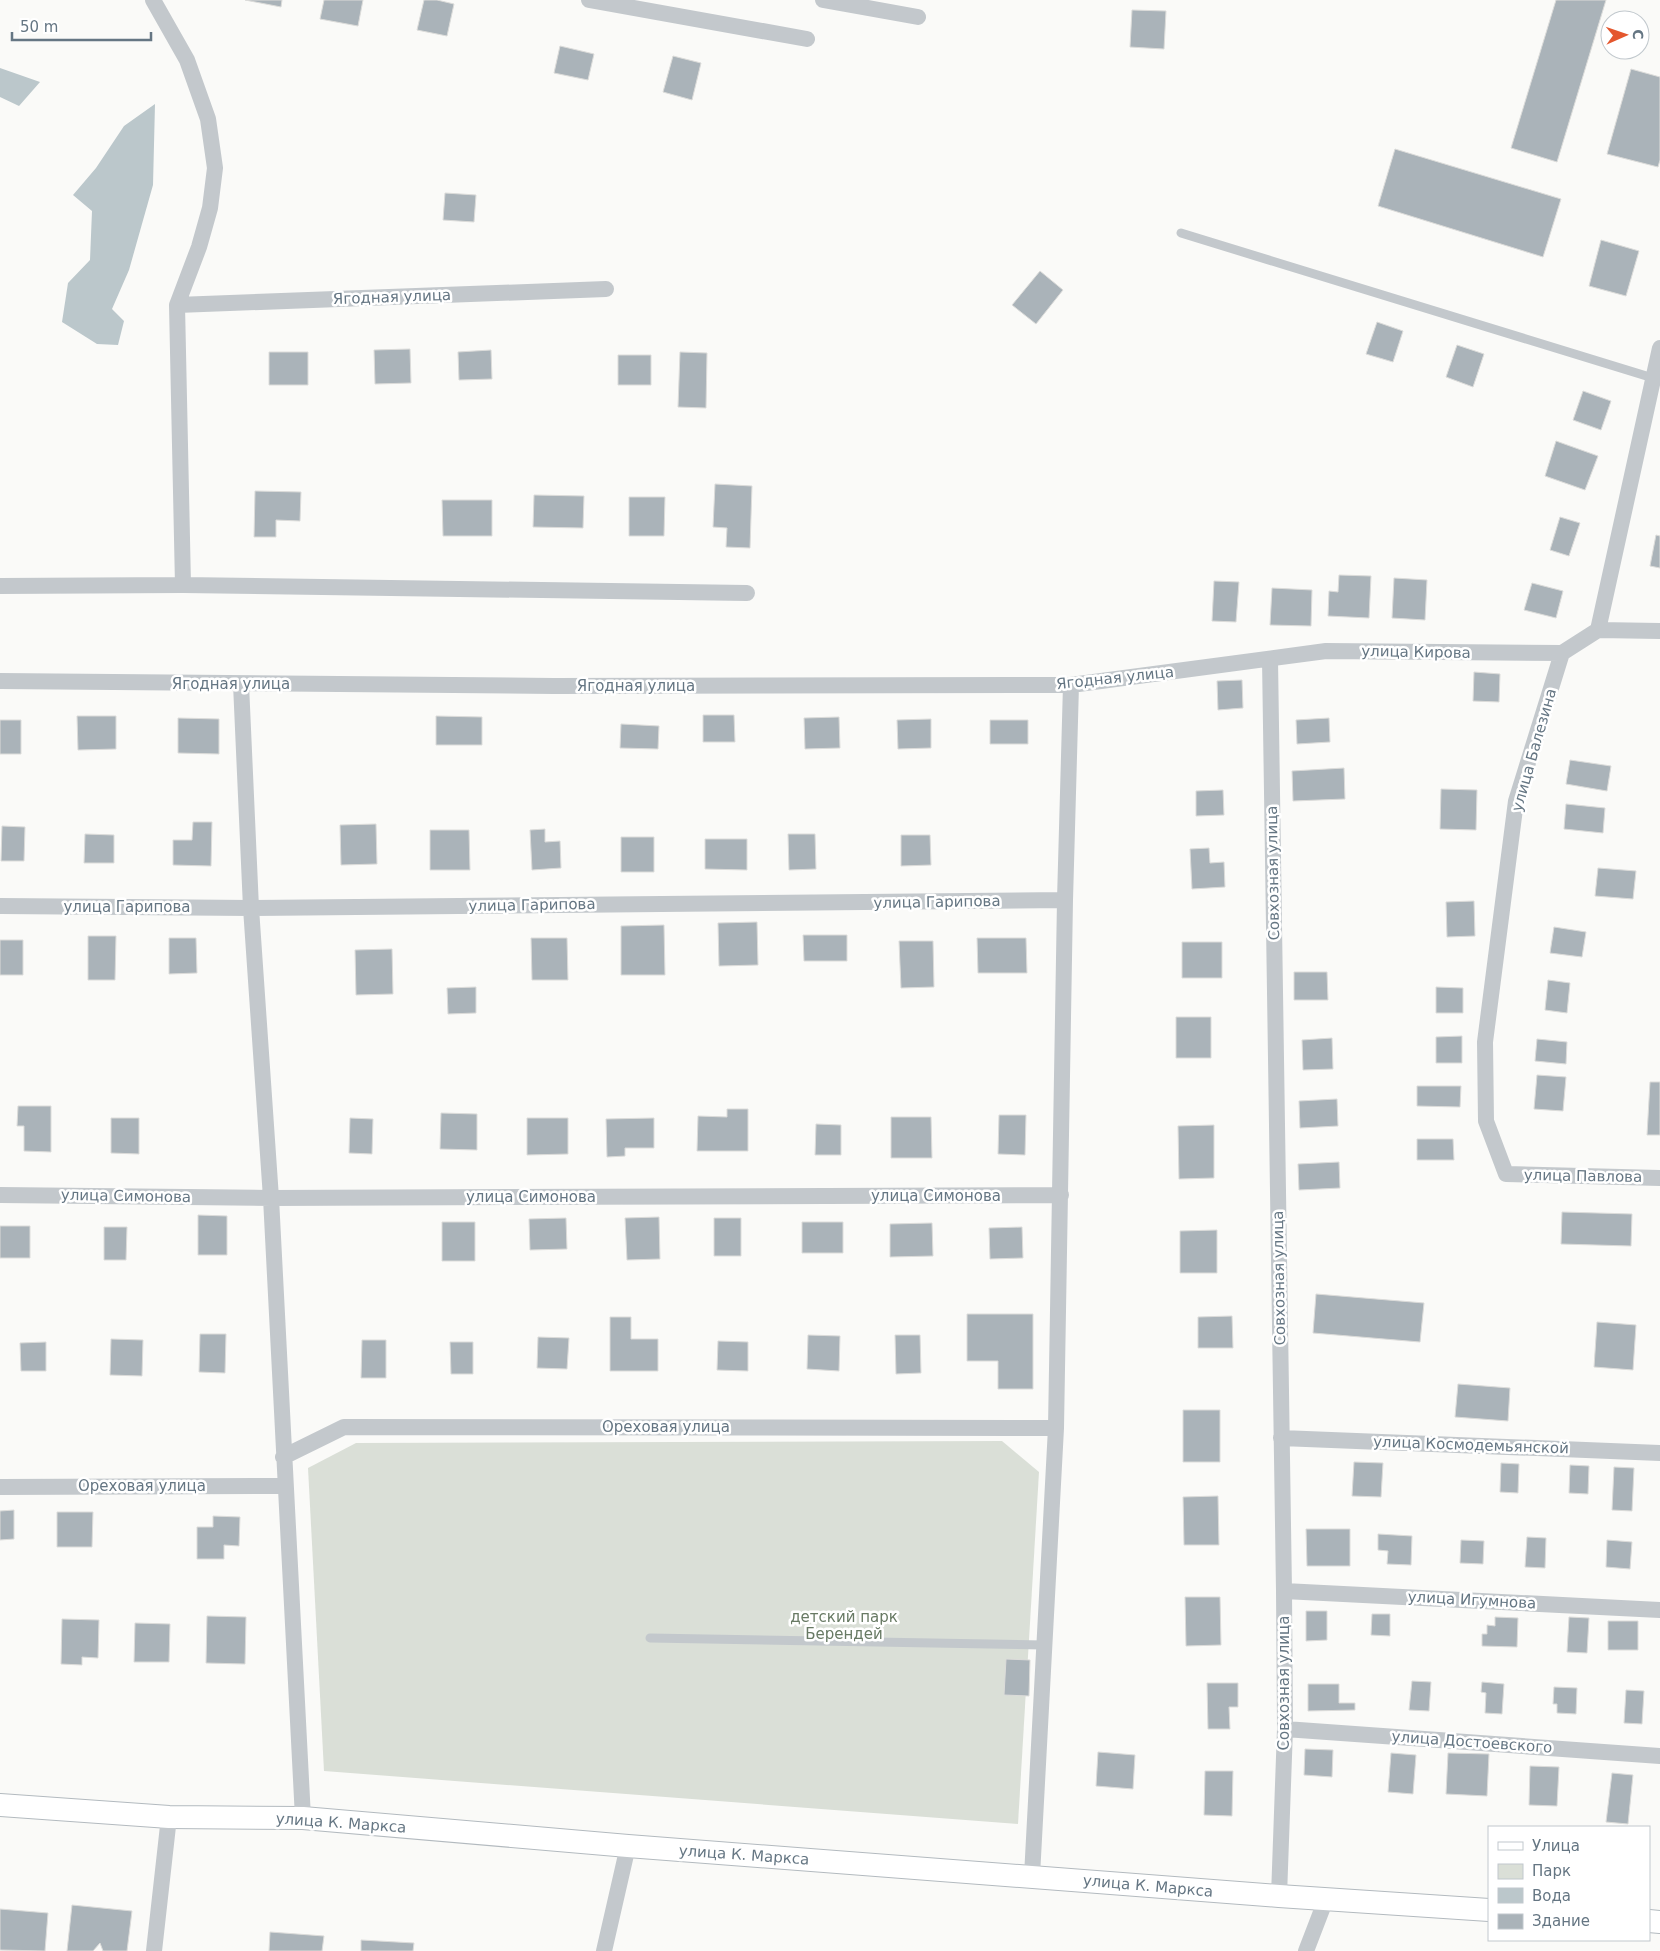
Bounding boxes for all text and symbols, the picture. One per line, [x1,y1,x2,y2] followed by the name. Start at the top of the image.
[12,10,151,42] scale bar
[1600,10,1650,60] north arrow
[20,18,58,36] text: 50 m
[1630,29,1646,40] text: С
[333,286,451,308] street label: Ягодная улица
[1361,642,1471,662] street label: улица Кирова
[1055,663,1175,693] street label: Ягодная улица
[172,675,290,693] street label: Ягодная улица
[577,677,695,695] street label: Ягодная улица
[1508,686,1560,814] street label: улица Балезина
[1263,805,1283,941] street label: Совхозная улица
[873,892,1001,912] street label: улица Гарипова
[468,895,596,915] street label: улица Гарипова
[63,898,191,916] street label: улица Гарипова
[1524,1166,1642,1186] street label: улица Павлова
[61,1186,191,1206] street label: улица Симонова
[871,1187,1001,1205] street label: улица Симонова
[466,1188,596,1206] street label: улица Симонова
[1269,1210,1289,1346] street label: Совхозная улица
[602,1418,730,1436] street label: Ореховая улица
[1373,1433,1569,1457] street label: улица Космодемьянской
[78,1477,206,1495] street label: Ореховая улица
[1407,1588,1537,1612] street label: улица Игумнова
[790,1608,898,1643] park label: детский парк Берендей
[1275,1616,1293,1750] street label: Совхозная улица
[1391,1727,1553,1757] street label: улица Достоевского
[275,1809,407,1837] street label: улица К. Маркса
[1488,1826,1650,1941] legend
[1532,1837,1580,1855] text: Улица
[678,1841,810,1869] street label: улица К. Маркса
[1532,1862,1571,1880] text: Парк
[1082,1871,1214,1901] street label: улица К. Маркса
[1532,1887,1571,1905] text: Вода
[1532,1912,1590,1930] text: Здание

